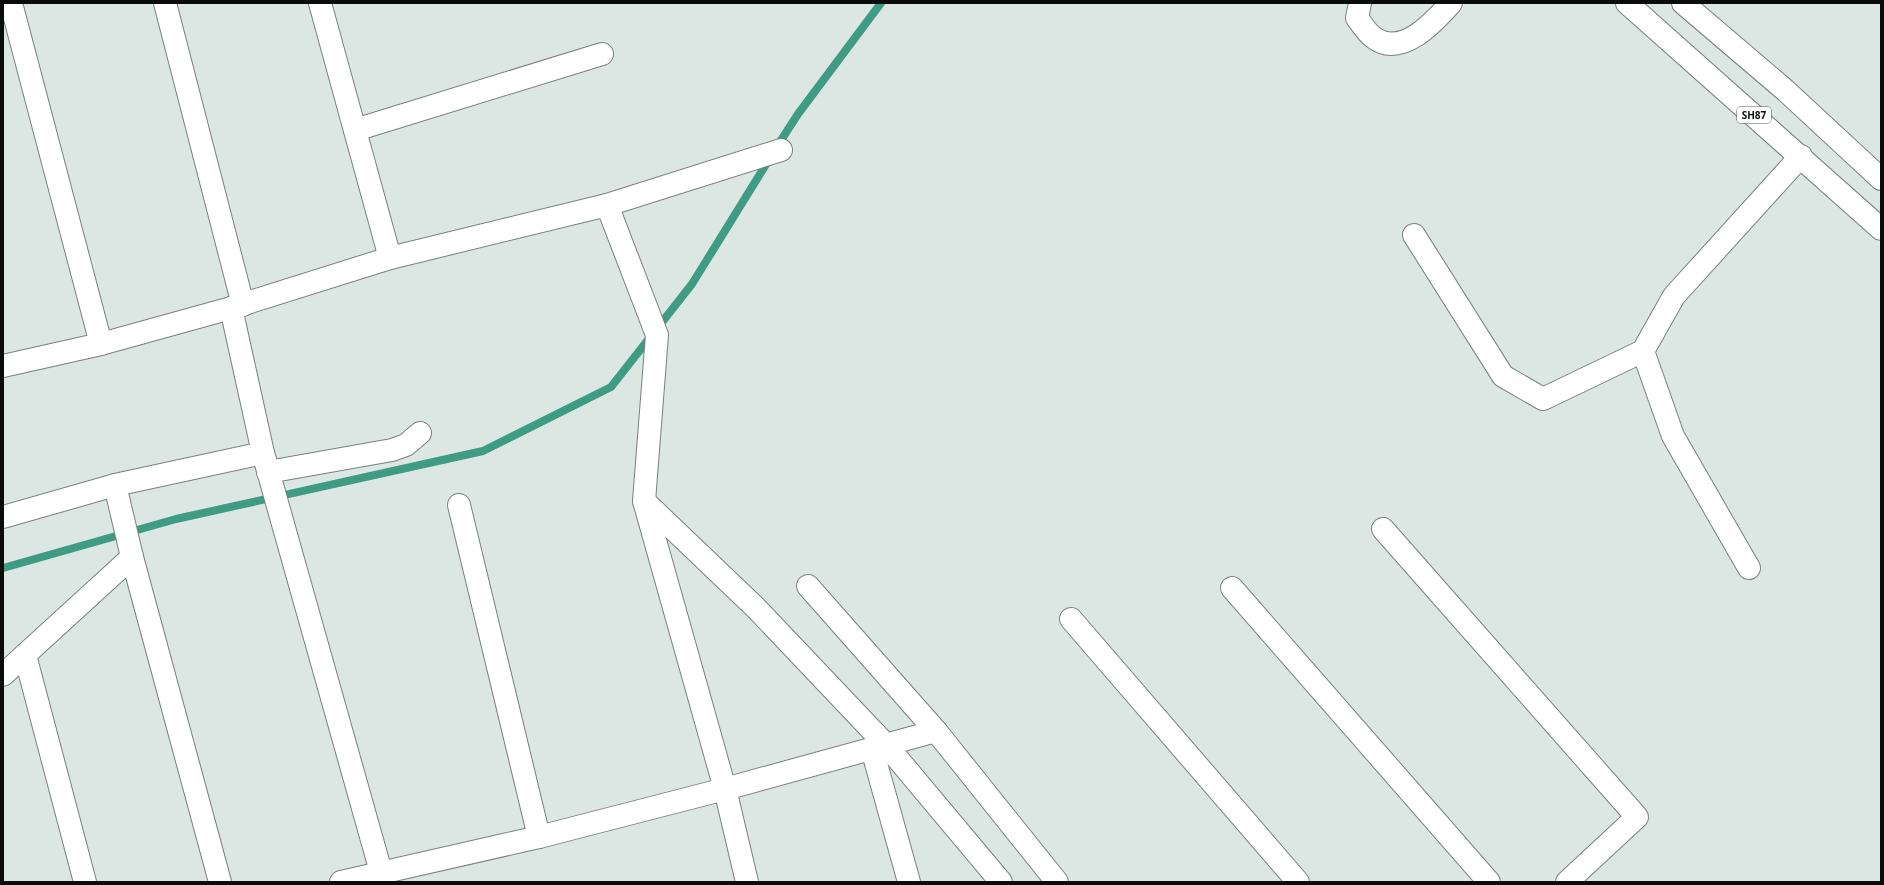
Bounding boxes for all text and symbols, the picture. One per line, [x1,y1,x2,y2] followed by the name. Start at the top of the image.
[1737,107,1771,123] road number: SH87

